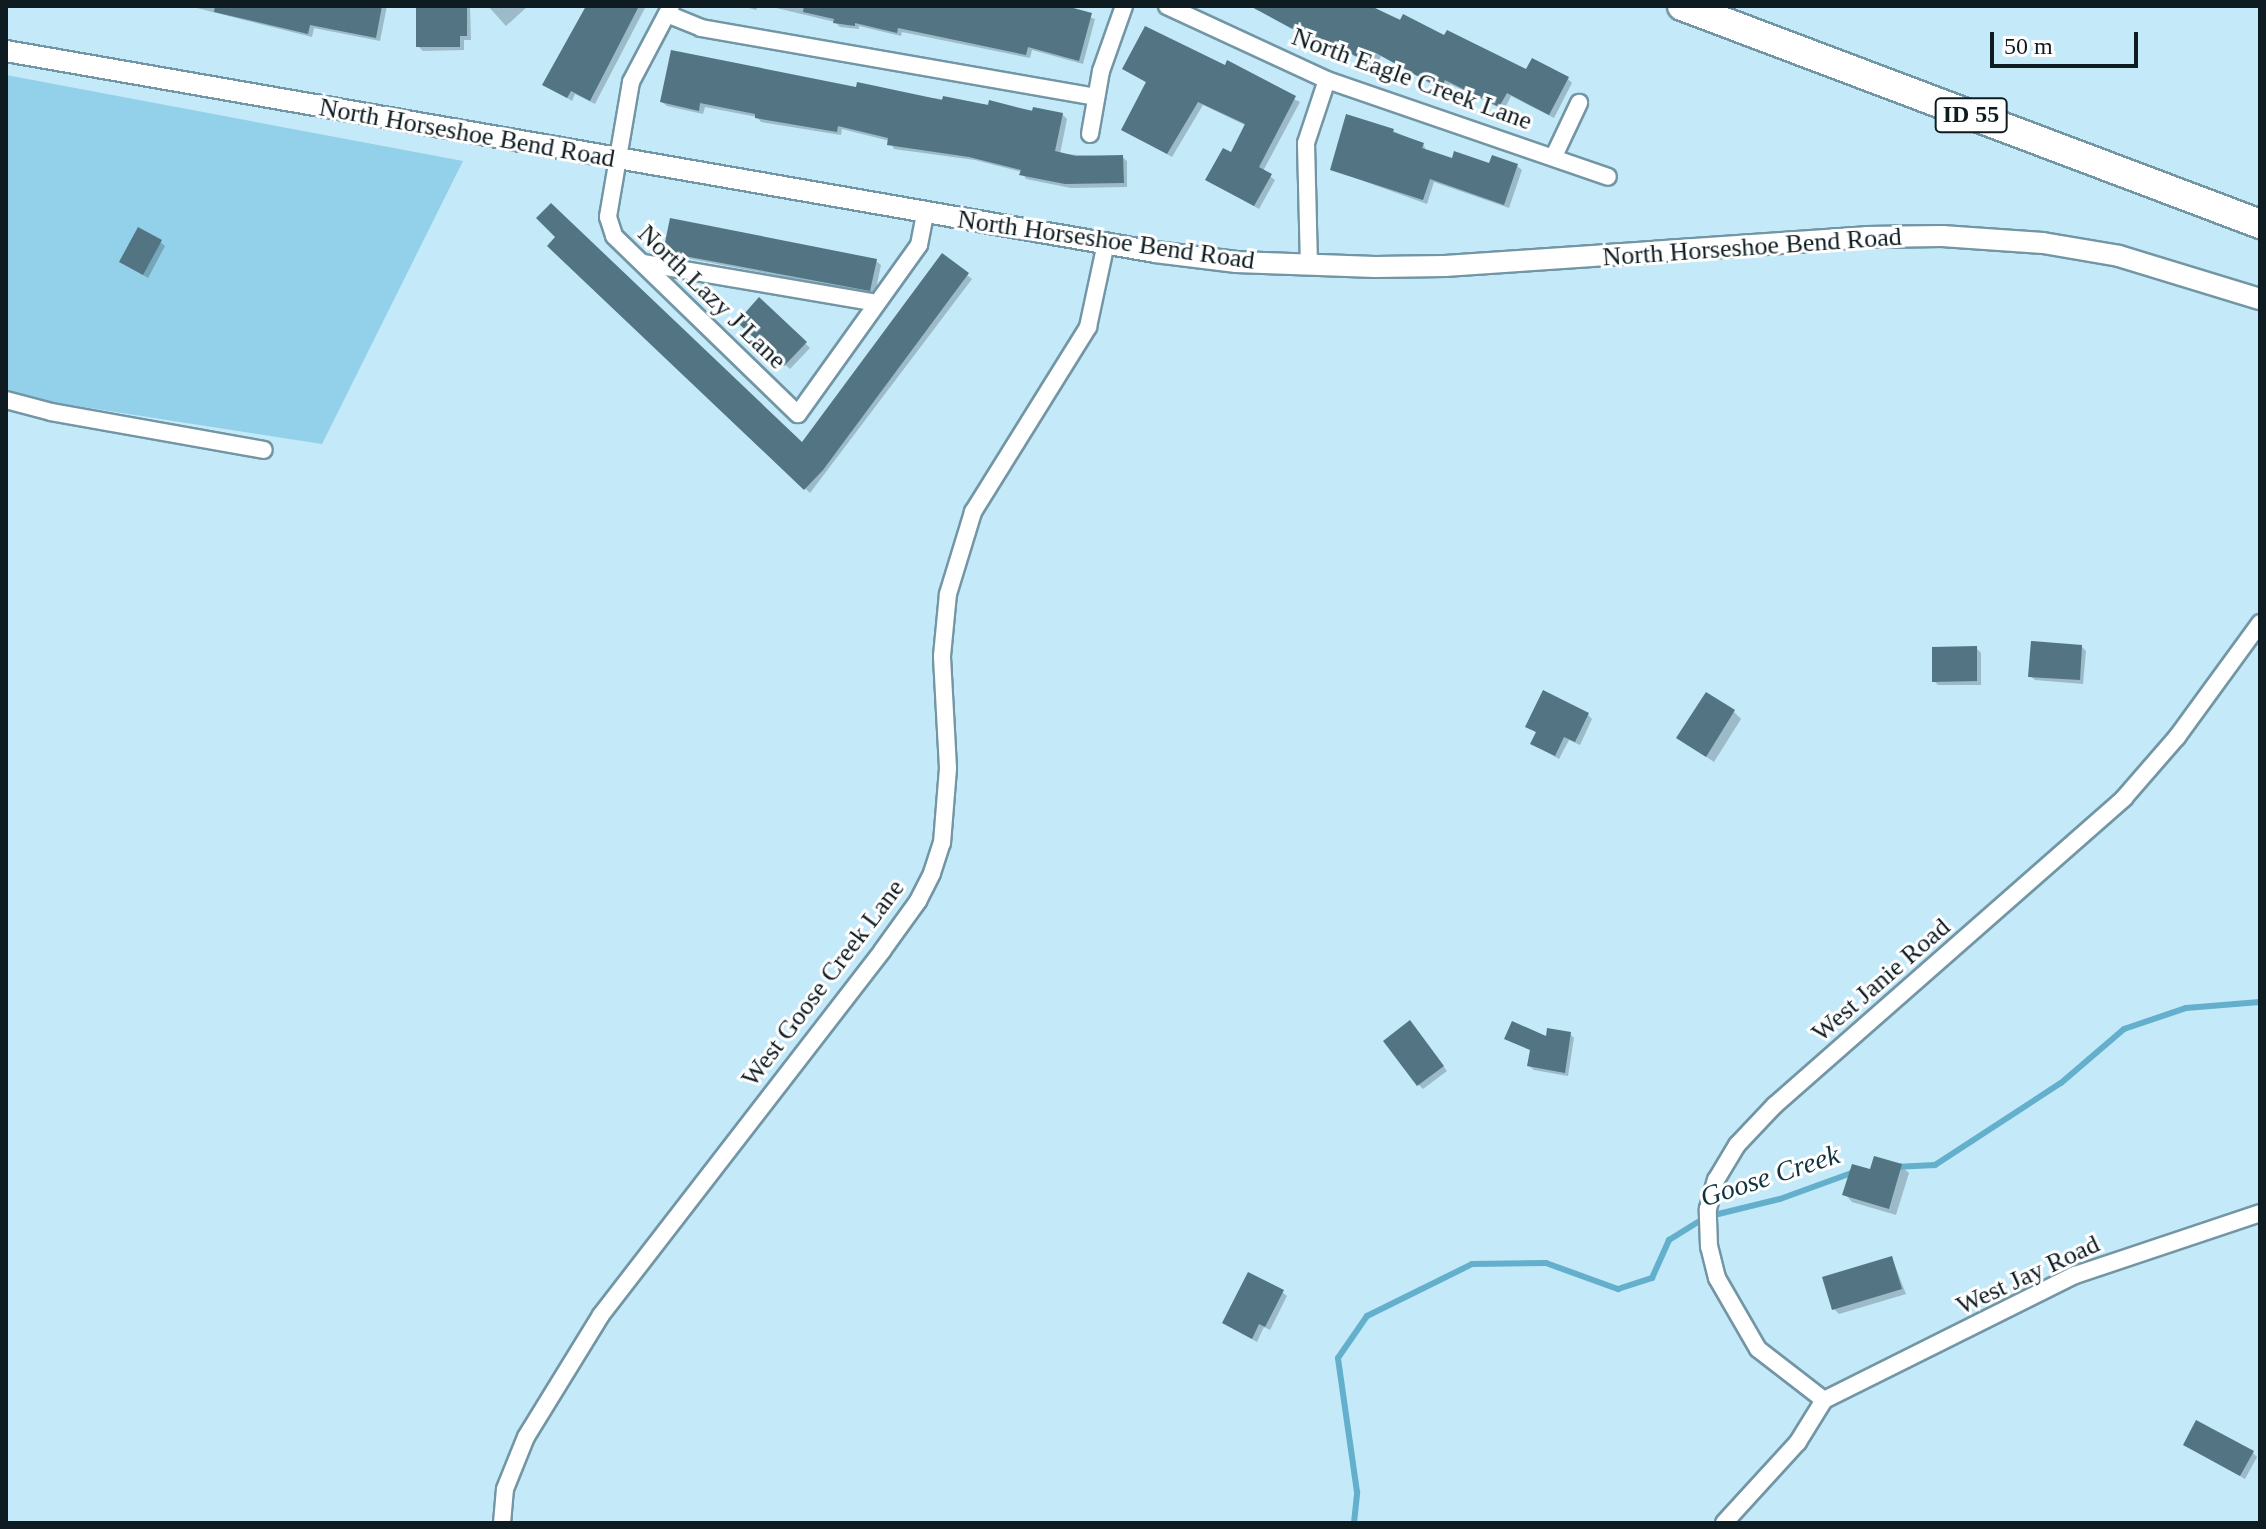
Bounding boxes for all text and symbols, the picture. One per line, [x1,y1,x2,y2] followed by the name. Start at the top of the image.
[1994,16,2142,66] scale bar
[1288,21,1536,137] street label: North Eagle Creek Lane
[2004,33,2053,59] text: 50 m
[317,92,617,174] street label: North Horseshoe Bend Road
[1933,95,2009,135] road number: ID 55
[955,204,1257,276] street label: North Horseshoe Bend Road
[631,218,793,376] street label: North Lazy J Lane
[1601,221,1903,273] street label: North Horseshoe Bend Road
[735,873,911,1093] street label: West Goose Creek Lane
[1806,912,1956,1048] street label: West Janie Road
[1696,1138,1844,1214] water label: Goose Creek
[1952,1228,2104,1322] street label: West Jay Road

